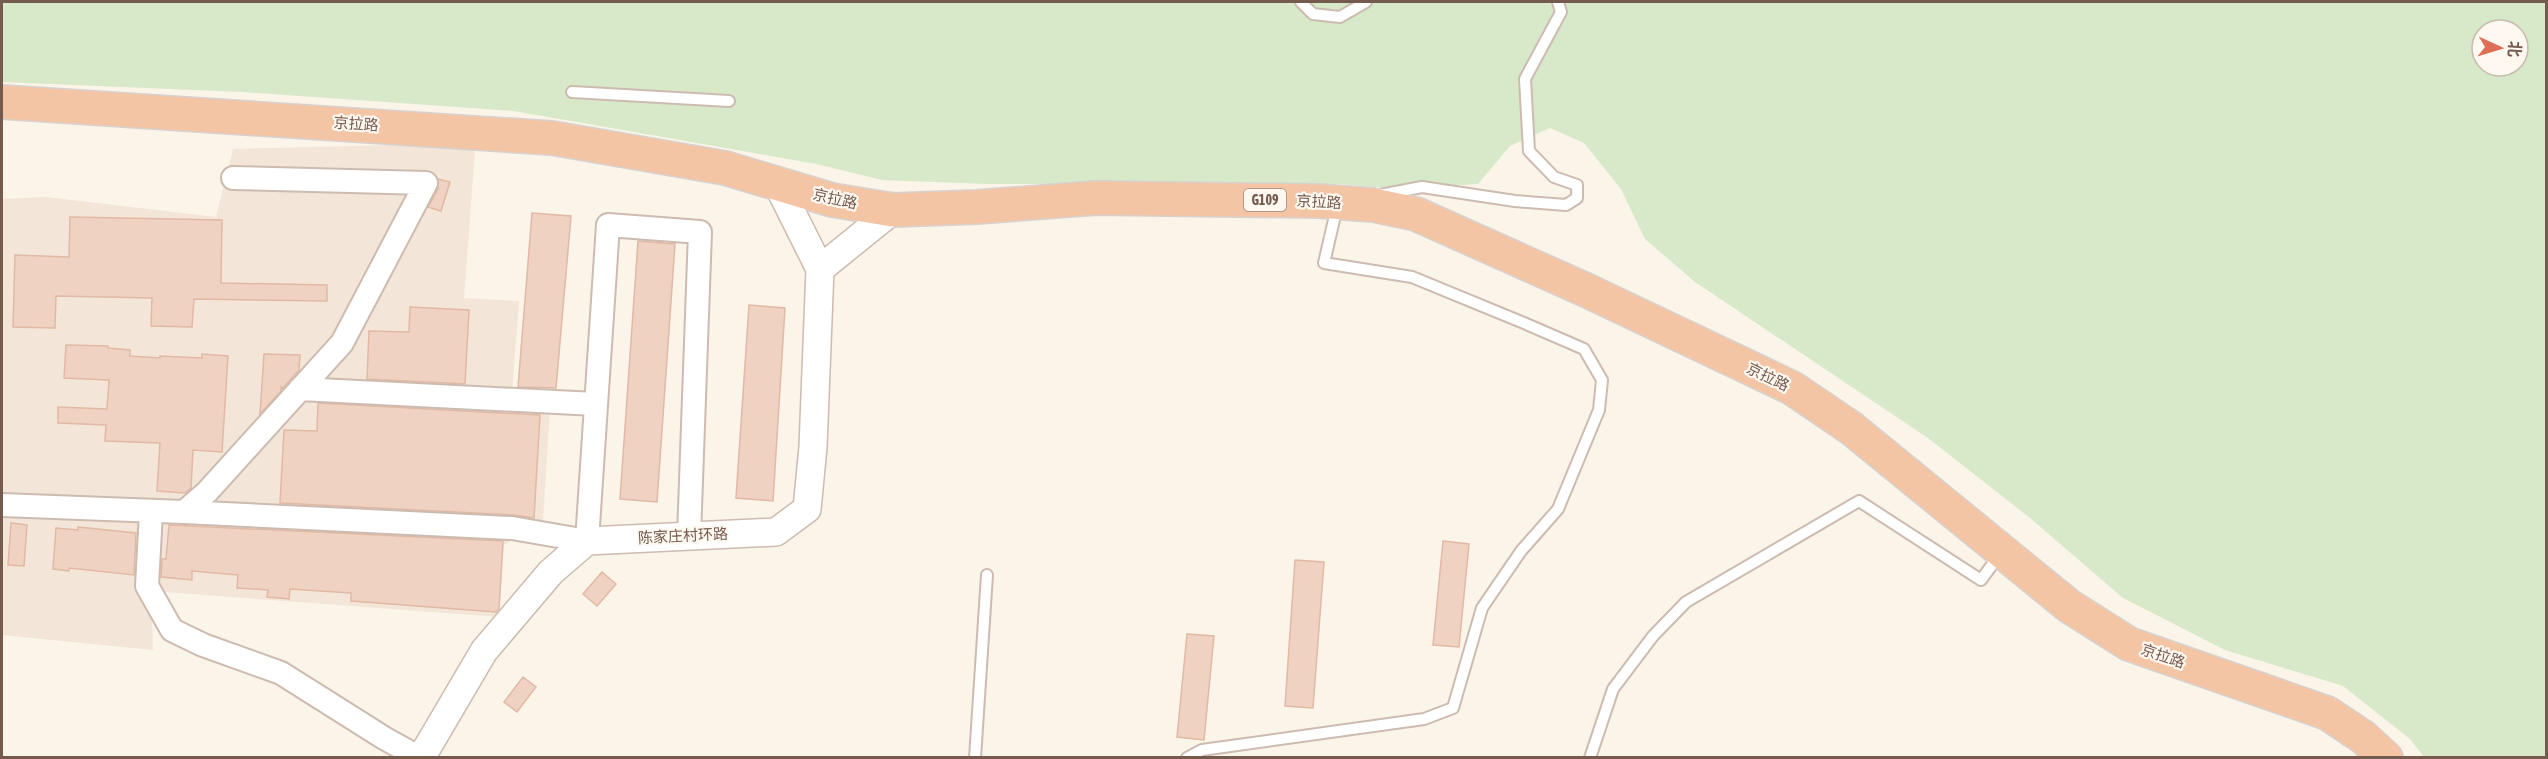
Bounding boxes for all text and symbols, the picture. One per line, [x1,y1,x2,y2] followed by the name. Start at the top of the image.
[2470,18,2530,78] north arrow
[2505,40,2525,58] text: 北
[333,113,379,134] street label: 京拉路
[811,185,859,212] street label: 京拉路
[1244,189,1286,211] road number: G109
[1296,192,1342,211] street label: 京拉路
[1744,359,1792,394] street label: 京拉路
[638,525,728,546] street label: 陈家庄村环路
[2139,640,2187,671] street label: 京拉路

